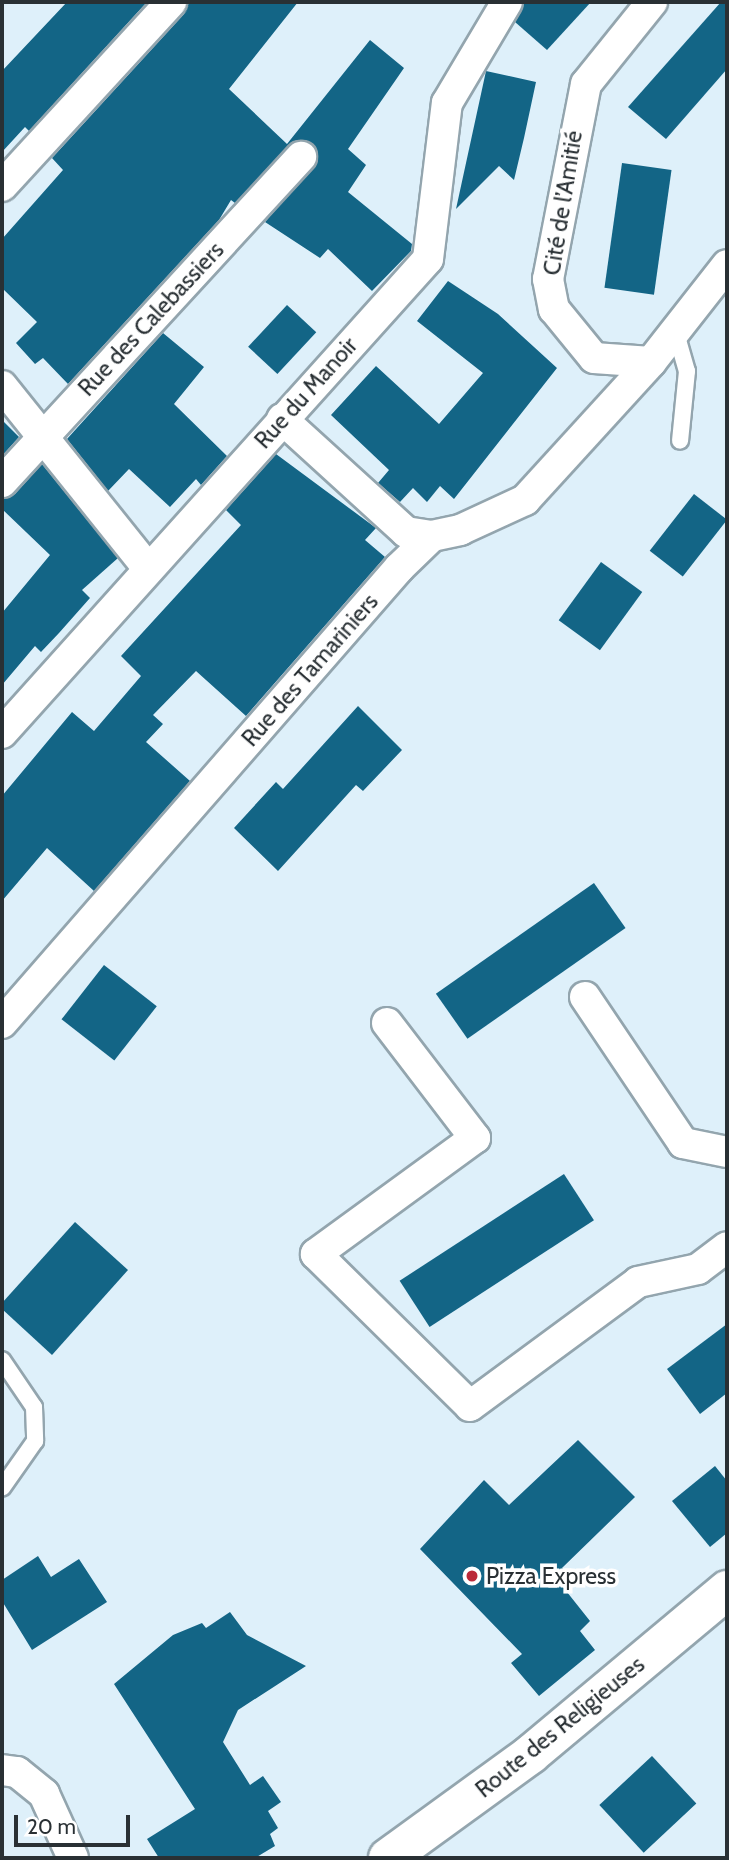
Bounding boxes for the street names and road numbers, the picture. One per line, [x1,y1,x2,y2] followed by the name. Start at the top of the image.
[538,129,588,277] street label: Cité de l’Amitié
[73,236,229,402] street label: Rue des Calebassiers
[249,332,363,454] street label: Rue du Manoir
[236,588,384,752] street label: Rue des Tamariniers
[470,1651,650,1803] street label: Route des Religieuses

